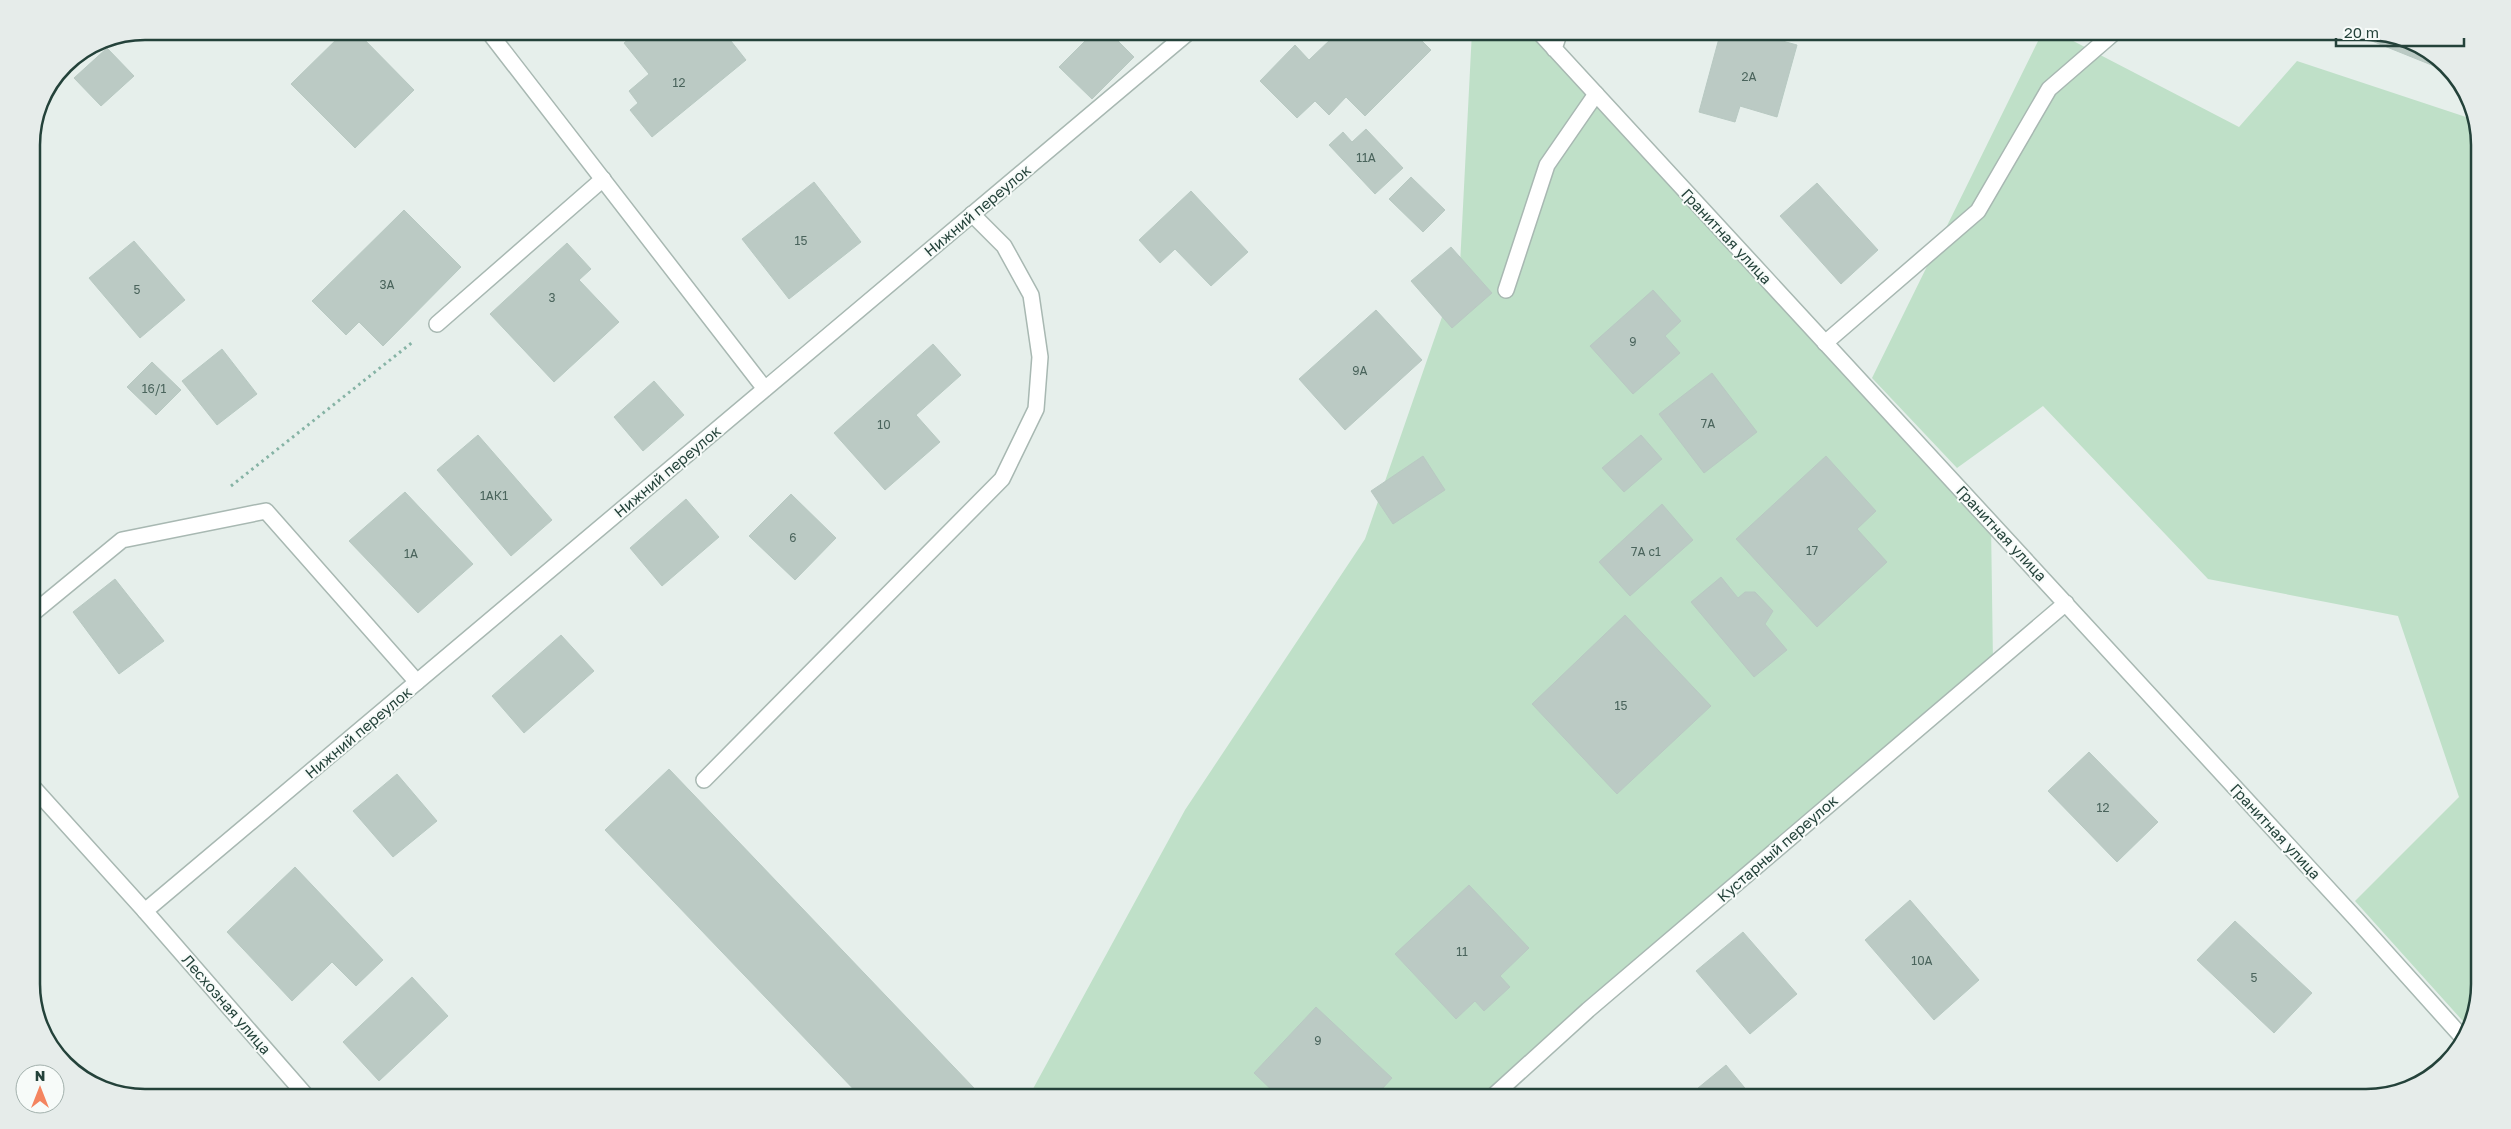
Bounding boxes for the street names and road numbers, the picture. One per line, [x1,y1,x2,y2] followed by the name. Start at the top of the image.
[920,160,1034,260] street label: Нижний переулок
[1678,185,1776,287] street label: Гранитная улица
[610,421,724,521] street label: Нижний переулок
[1953,482,2051,584] street label: Гранитная улица
[301,682,415,782] street label: Нижний переулок
[2227,780,2325,882] street label: Гранитная улица
[1713,791,1841,905] street label: Кустарный переулок
[179,950,275,1058] street label: Лесхозная улица

